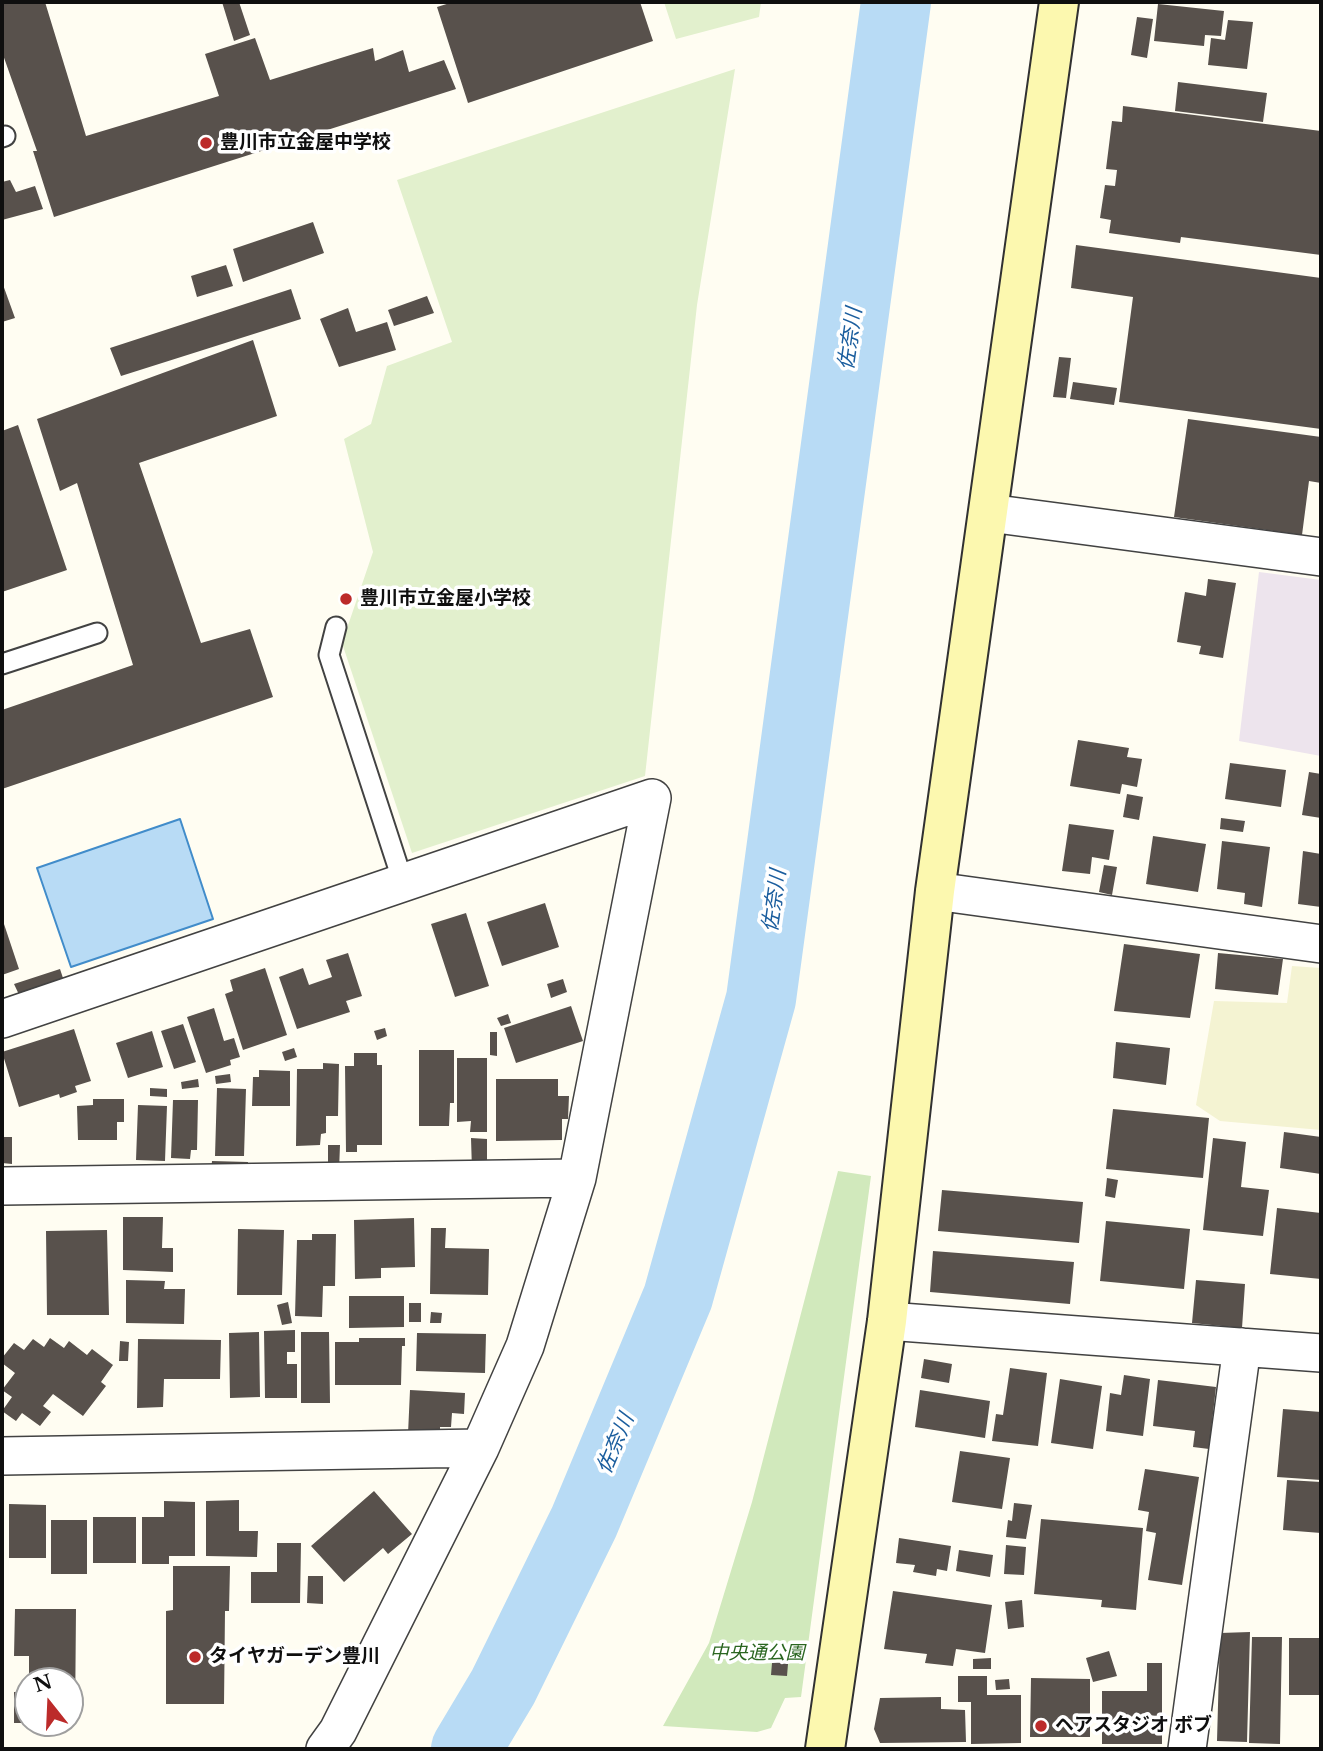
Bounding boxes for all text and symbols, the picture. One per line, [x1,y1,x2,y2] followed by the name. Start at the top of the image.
[220,132,391,154] place label: 豊川市立金屋中学校
[198,135,214,151] marker: 豊川市立金屋中学校
[834,306,868,372] water label: 佐奈川
[360,588,531,610] place label: 豊川市立金屋小学校
[338,591,354,607] marker: 豊川市立金屋小学校
[758,868,792,934] water label: 佐奈川
[592,1410,640,1478] water label: 佐奈川
[710,1643,804,1665] park label: 中央通公園
[209,1646,380,1668] place label: タイヤガーデン豊川
[187,1649,203,1665] marker: タイヤガーデン豊川
[14,1667,84,1737] north arrow
[31,1670,55,1697] text: N
[1055,1715,1212,1737] place label: ヘアスタジオ ボブ
[1033,1718,1049,1734] marker: ヘアスタジオ ボブ

